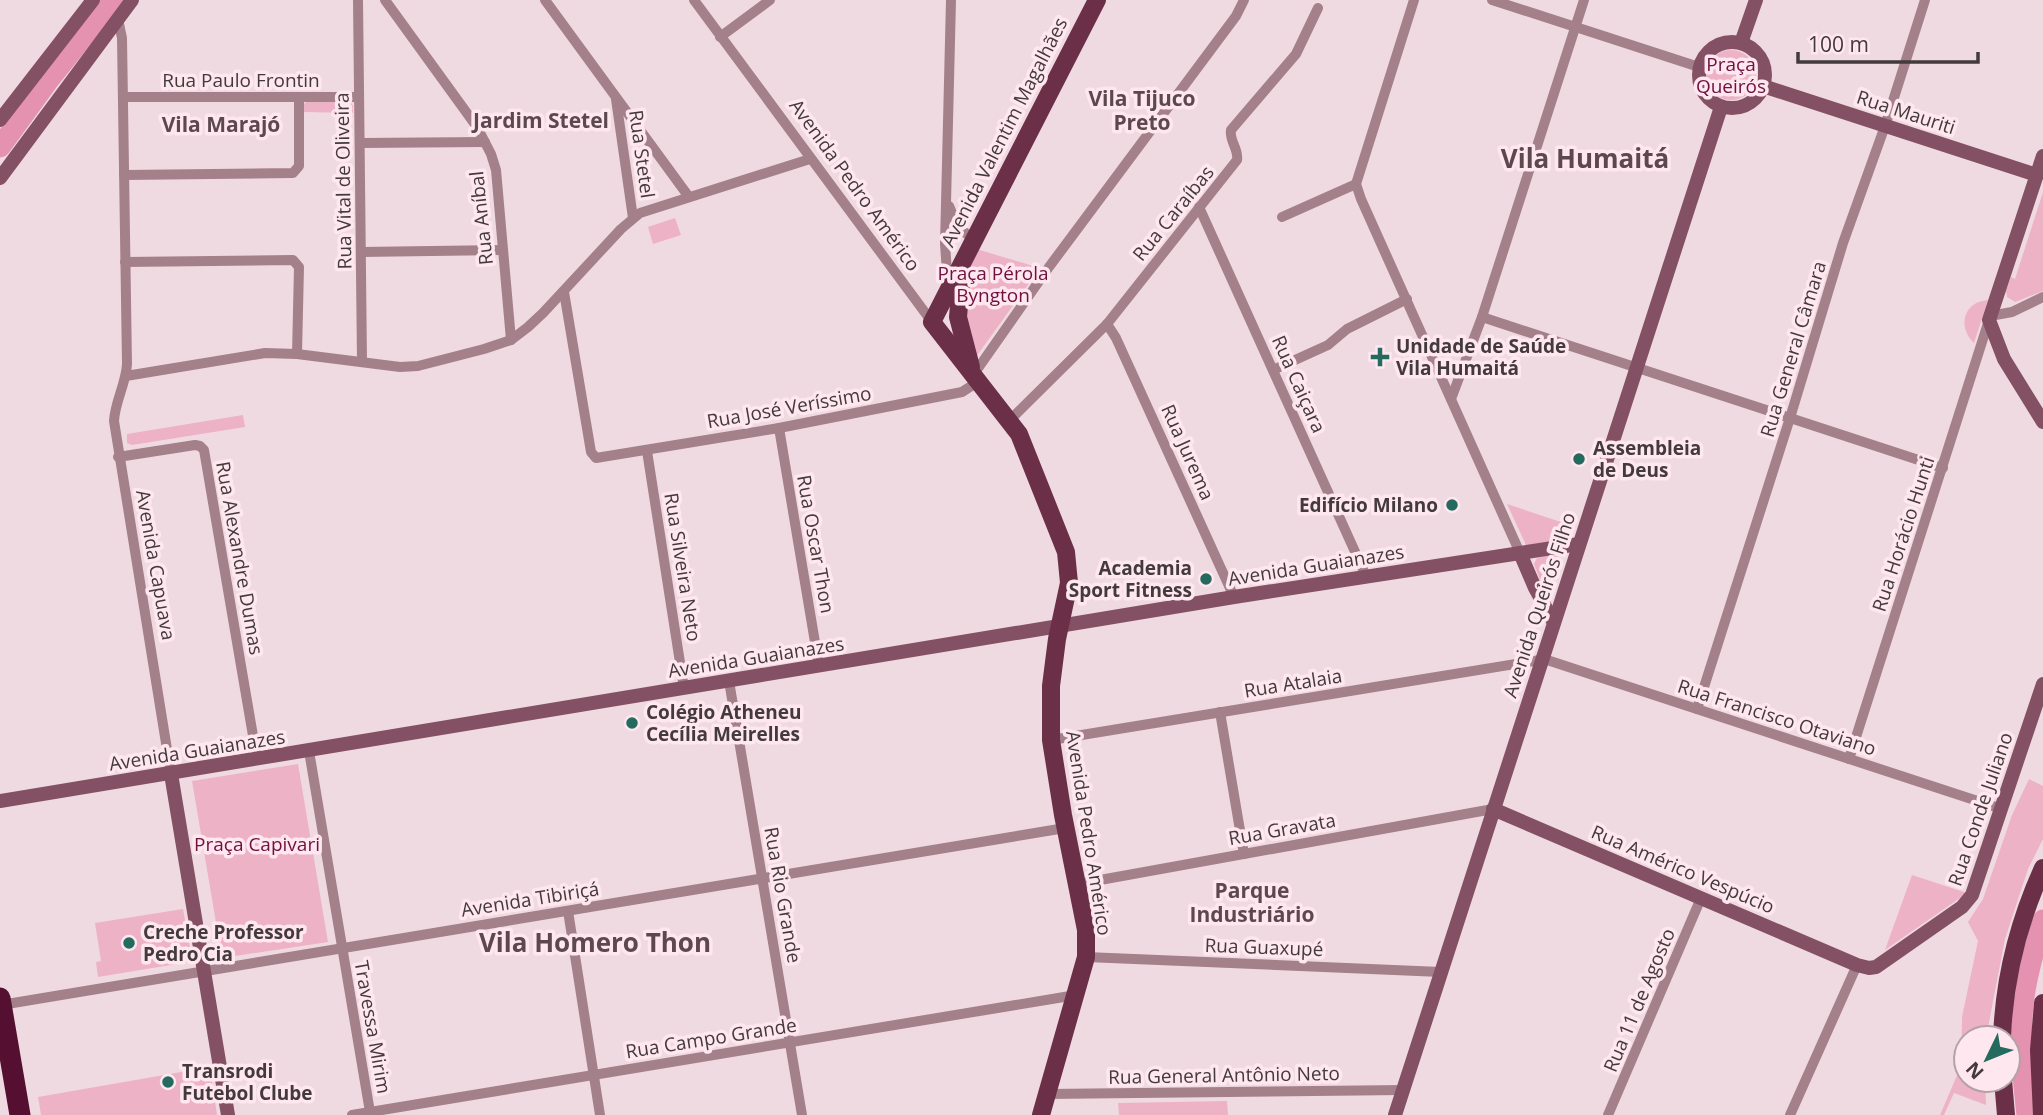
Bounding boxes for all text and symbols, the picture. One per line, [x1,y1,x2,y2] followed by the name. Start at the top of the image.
[935,13,1073,251] street label: Avenida Valentim Magalhães
[1798,21,1978,65] scale bar
[1808,30,1869,58] text: 100 m
[1696,51,1766,99] park label: Praça Queirós
[162,67,320,93] street label: Rua Paulo Frontin
[1088,84,1196,136] district label: Vila Tijuco Preto
[1853,84,1959,140] street label: Rua Mauriti
[328,92,358,270] street label: Rua Vital de Oliveira
[784,94,926,276] street label: Avenida Pedro Américo
[471,106,609,134] district label: Jardim Stetel
[623,108,661,200] street label: Rua Stetel
[162,110,280,138] district label: Vila Marajó
[1501,140,1669,176] district label: Vila Humaitá
[1126,160,1220,266] street label: Rua Caraíbas
[463,170,499,266] street label: Rua Aníbal
[1754,258,1832,440] street label: Rua General Câmara
[938,260,1049,308] park label: Praça Pérola Byngton
[1266,331,1332,437] street label: Rua Caiçara
[1396,333,1566,381] place label: Unidade de Saúde Vila Humaitá
[1370,347,1390,367] marker: Unidade de Saúde Vila Humaitá
[705,380,873,434] street label: Rua José Veríssimo
[1155,400,1221,504] street label: Rua Jurema
[1593,435,1701,483] place label: Assembleia de Deus
[1571,451,1587,467] marker: Assembleia de Deus
[1866,453,1940,615] street label: Rua Horácio Hunti
[210,459,270,657] street label: Rua Alexandre Dumas
[791,473,841,615] street label: Rua Oscar Thon
[130,488,182,642] street label: Avenida Capuava
[658,491,708,643] street label: Rua Silveira Neto
[1299,492,1438,518] place label: Edifício Milano
[1444,497,1460,513] marker: Edifício Milano
[1497,509,1581,701] street label: Avenida Queirós Filho
[1226,538,1406,592] street label: Avenida Guaianazes
[1069,555,1192,603] place label: Academia Sport Fitness
[1198,571,1214,587] marker: Academia Sport Fitness
[666,630,846,684] street label: Avenida Guaianazes
[1242,662,1344,704] street label: Rua Atalaia
[1674,673,1880,761] street label: Rua Francisco Otaviano
[646,699,801,747] place label: Colégio Atheneu Cecília Meirelles
[624,715,640,731] marker: Colégio Atheneu Cecília Meirelles
[107,723,287,777] street label: Avenida Guaianazes
[1060,729,1118,937] street label: Avenida Pedro Américo
[1941,729,2019,889] street label: Rua Conde Juliano
[1226,807,1338,851] street label: Rua Gravata
[1587,819,1779,919] street label: Rua Américo Vespúcio
[758,825,808,965] street label: Rua Rio Grande
[194,831,320,857] park label: Praça Capivari
[459,875,601,923] street label: Avenida Tibiriçá
[1190,876,1314,928] district label: Parque Industriário
[143,919,304,967] place label: Creche Professor Pedro Cia
[479,924,711,960] district label: Vila Homero Thon
[1597,924,1681,1076] street label: Rua 11 de Agosto
[1204,932,1324,962] street label: Rua Guaxupé
[121,935,137,951] marker: Creche Professor Pedro Cia
[349,958,397,1096] street label: Travessa Mirim
[624,1012,798,1064] street label: Rua Campo Grande
[1952,1024,2022,1094] north arrow
[1960,1056,1989,1085] text: N
[182,1058,313,1106] place label: Transrodi Futebol Clube
[1108,1060,1340,1090] street label: Rua General Antônio Neto
[160,1074,176,1090] marker: Transrodi Futebol Clube

